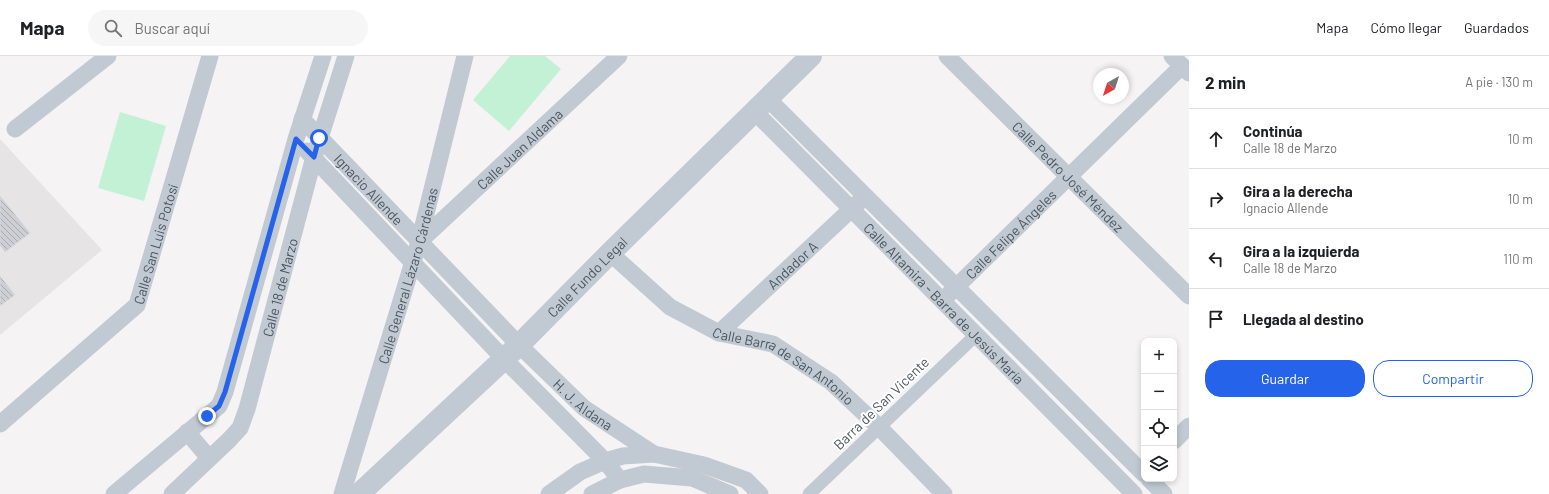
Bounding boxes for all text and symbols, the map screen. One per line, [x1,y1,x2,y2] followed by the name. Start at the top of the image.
[88,10,368,46] search box
[20,16,64,39] text: Mapa
[102,17,124,39] icon: search
[134,19,210,37] text: Buscar aquí
[1316,19,1348,36] text: Mapa
[1370,19,1442,36] text: Cómo llegar
[1464,19,1529,36] text: Guardados
[1093,68,1129,104] north arrow
[1205,72,1246,92] text: 2 min
[1465,74,1533,90] text: A pie · 130 m
[473,105,566,193] street label: Calle Juan Aldama
[1009,118,1128,235] street label: Calle Pedro José Méndez
[1243,122,1303,140] text: Continúa
[1205,128,1227,150] icon: ahead
[310,129,328,147] route start
[1508,131,1533,147] text: 10 m
[1243,140,1337,156] text: Calle 18 de Marzo
[331,150,407,228] street label: Ignacio Allende
[129,182,181,306] street label: Calle San Luis Potosí
[1243,182,1353,200] text: Gira a la derecha
[374,185,441,366] street label: Calle General Lázaro Cárdenas
[962,186,1060,282] street label: Calle Felipe Ángeles
[1205,188,1227,210] icon: right
[1508,191,1533,207] text: 10 m
[1243,200,1328,216] text: Ignacio Allende
[861,219,1028,387] street label: Calle Altamira - Barra de Jesús María
[543,233,630,320] street label: Calle Fundo Legal
[258,236,301,338] street label: Calle 18 de Marzo
[763,237,821,292] street label: Andador A
[1243,242,1359,260] text: Gira a la izquierda
[1205,248,1227,270] icon: left
[1503,251,1533,267] text: 110 m
[1243,260,1337,276] text: Calle 18 de Marzo
[1205,308,1227,330] icon: arrive
[1243,310,1364,328] text: Llegada al destino
[710,323,858,408] street label: Calle Barra de San Antonio
[1141,338,1177,482] map controls
[1141,338,1177,374] button: +
[830,353,932,453] street label: Barra de San Vicente
[1205,360,1365,397] button: Guardar
[1373,360,1533,397] button: Compartir
[1141,374,1177,410] button: −
[550,375,616,433] street label: H. J. Aldana
[198,407,216,425] route end
[1141,410,1177,446] button: locate
[1141,446,1177,482] button: layers

